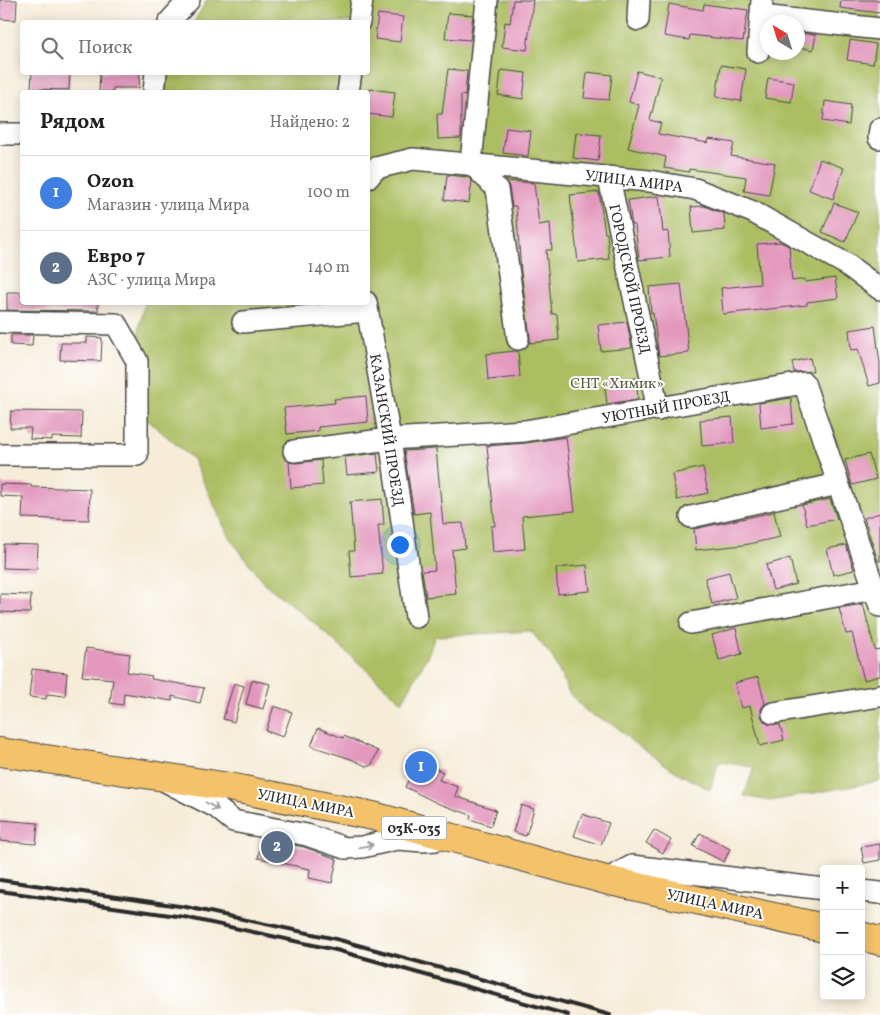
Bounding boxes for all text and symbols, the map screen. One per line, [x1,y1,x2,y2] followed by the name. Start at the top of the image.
[760,15,805,60] north arrow
[20,20,370,75] search box
[38,34,66,62] icon: search
[78,35,132,61] text: Поиск
[40,108,105,137] text: Рядом
[270,112,350,134] text: Найдено: 2
[584,166,685,199] street label: УЛИЦА МИРА
[87,169,134,195] text: Ozon
[53,182,59,204] text: 1
[307,182,350,204] text: 100 m
[87,195,250,217] text: Магазин · улица Мира
[602,202,655,356] street label: ГОРОДСКОЙ ПРОЕЗД
[87,244,145,270] text: Евро 7
[52,257,60,279] text: 2
[308,257,350,279] text: 140 m
[87,270,216,292] text: АЗС · улица Мира
[363,352,408,508] street label: КАЗАНСКИЙ ПРОЕЗД
[570,374,664,395] park label: СНТ «Химик»
[600,387,732,430] street label: УЮТНЫЙ ПРОЕЗД
[387,532,413,558] your location
[405,748,437,786] pin: 1
[255,785,357,824] street label: УЛИЦА МИРА
[205,801,219,811] one-way arrow
[382,816,446,840] road number: 03К-035
[261,828,293,866] pin: 2
[358,841,374,850] one-way arrow
[820,865,865,1000] map controls
[820,865,865,910] button: +
[664,885,766,926] street label: УЛИЦА МИРА
[820,910,865,955] button: −
[820,955,865,1000] button: layers

